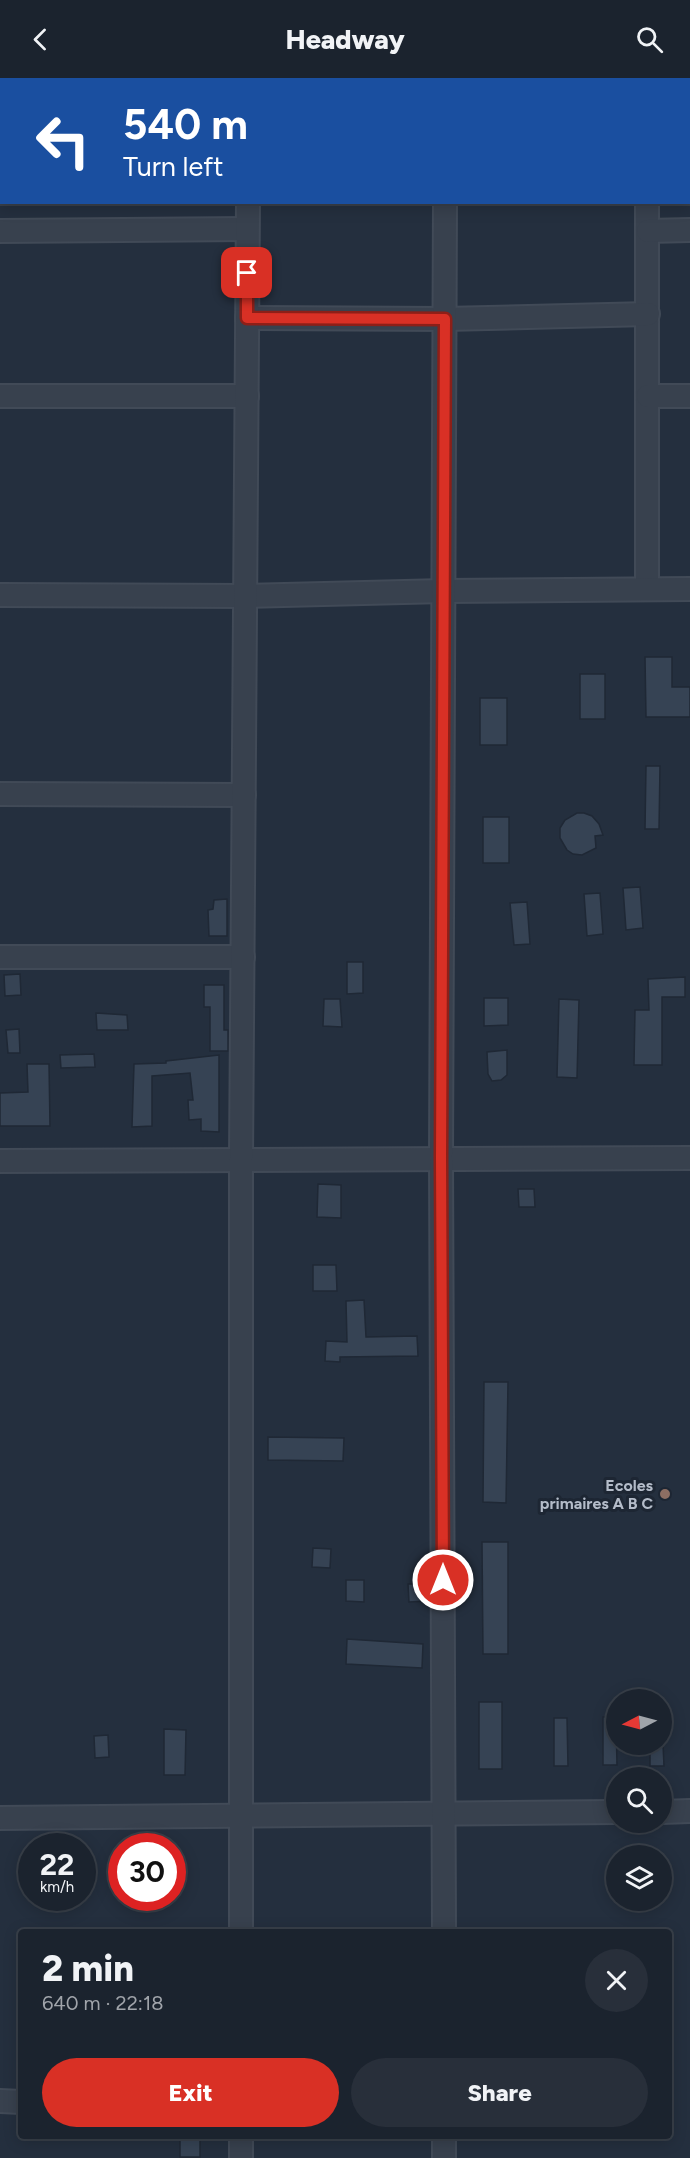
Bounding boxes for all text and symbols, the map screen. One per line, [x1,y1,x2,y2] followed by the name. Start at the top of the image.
[24,23,57,56] icon: back
[285,23,405,56] text: Headway
[633,23,666,56] icon: search
[123,99,248,150] text: 540 m
[24,102,102,180] icon: left
[123,150,223,183] text: Turn left
[221,247,272,298] pin
[230,256,263,289] icon: arrive
[540,1476,654,1513] place label: Ecoles primaires A B C
[658,1487,672,1501] marker: Ecoles primaires A B C
[411,1548,475,1612] position arrow
[606,1689,672,1755] north arrow
[606,1689,672,1911] map controls
[606,1767,672,1833] button: search
[108,1833,186,1911] speed limit sign: 30
[606,1845,672,1911] button: layers
[40,1846,74,1883] text: 22
[40,1878,74,1896] text: km/h
[42,1947,134,1990] text: 2 min
[585,1949,648,2012] button: close
[42,1991,163,2015] text: 640 m · 22:18
[42,2058,339,2127] button: Exit
[351,2058,648,2127] button: Share

